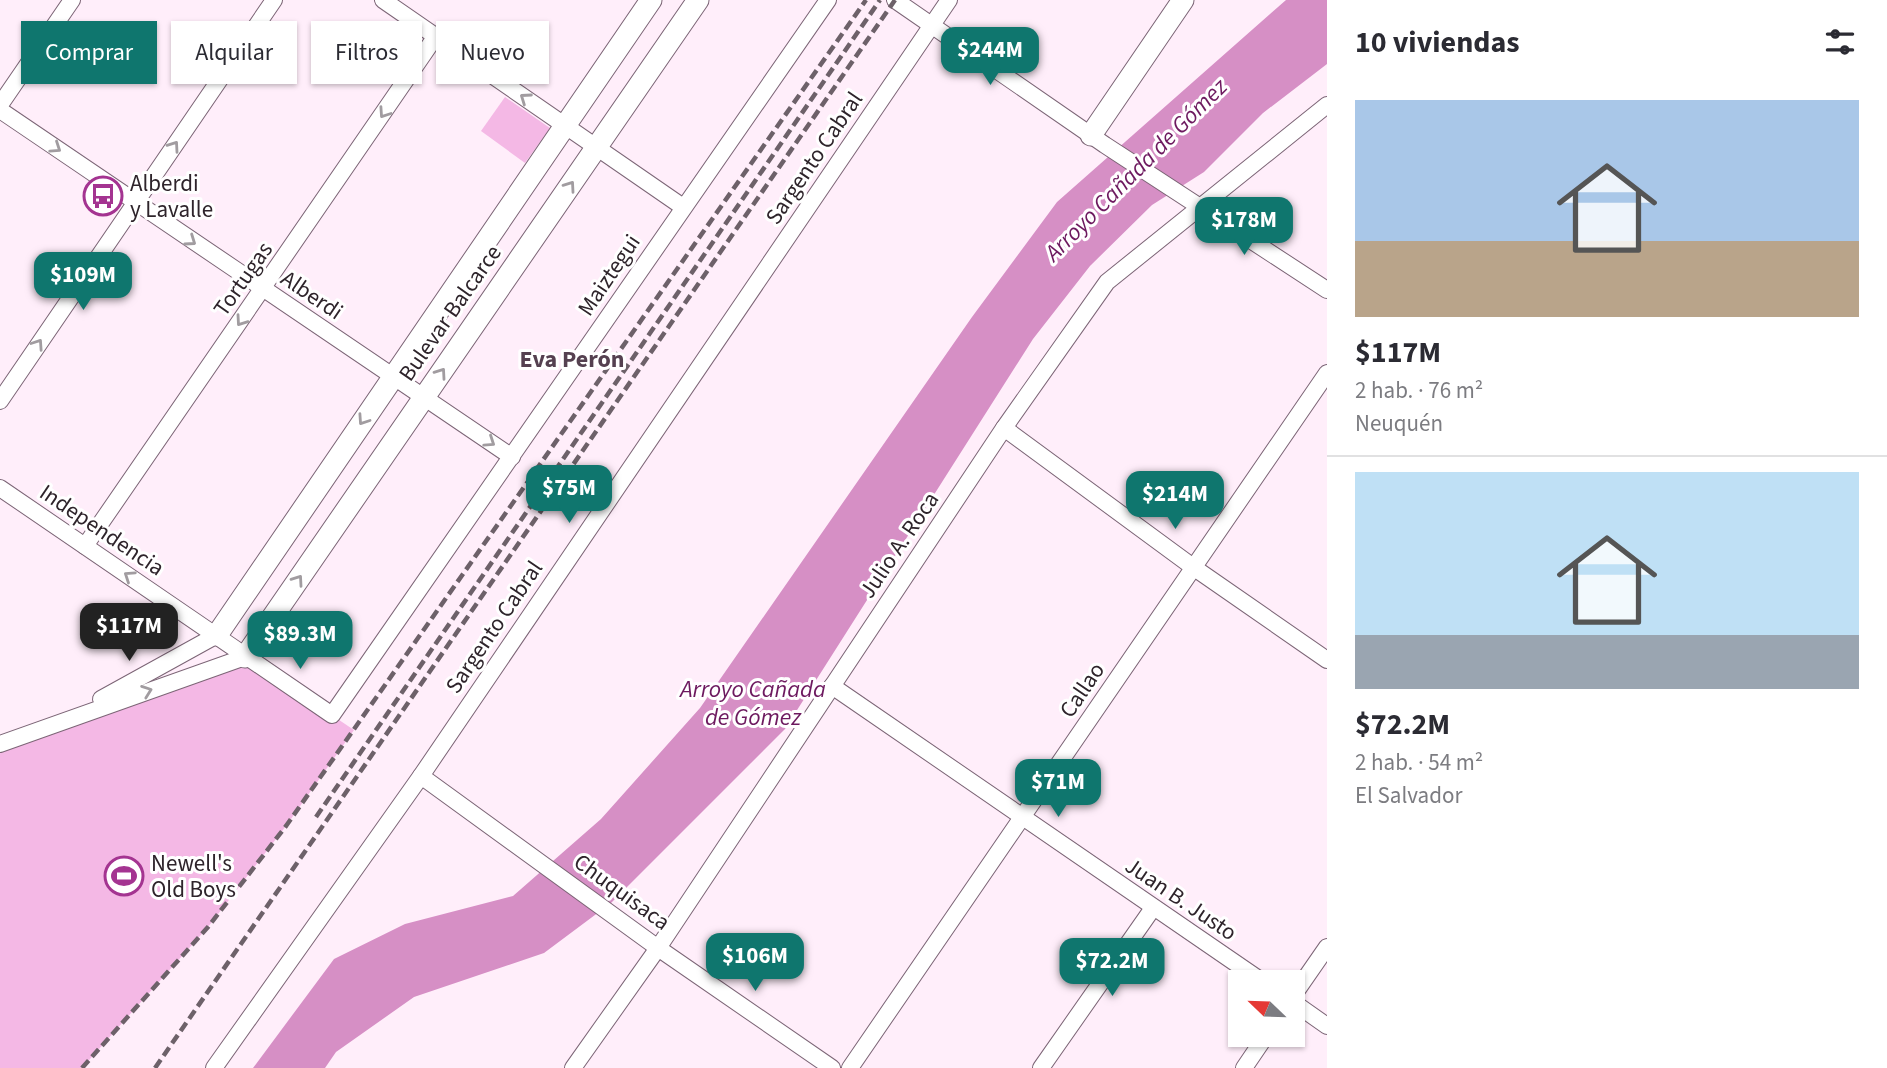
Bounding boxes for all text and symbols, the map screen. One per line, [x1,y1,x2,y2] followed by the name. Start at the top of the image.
[21,21,157,84] chip: Comprar
[171,21,297,84] chip: Alquilar
[311,21,422,84] chip: Filtros
[436,21,549,84] chip: Nuevo
[1355,21,1520,64] text: 10 viviendas
[1821,23,1859,61] icon: filters
[941,28,1039,87] pin: $244M
[957,33,1023,66] text: $244M
[1035,70,1236,271] water label: Arroyo Cañada de Gómez
[757,85,871,231] street label: Sargento Cabral
[519,93,532,106] one-way arrow
[380,105,392,118] one-way arrow
[49,140,62,153] one-way arrow
[166,141,178,154] one-way arrow
[1544,145,1670,271] icon: home
[130,167,213,226] place label: Alberdi y Lavalle
[82,175,124,217] bus stop icon: Alberdi y Lavalle
[562,181,574,194] one-way arrow
[1195,198,1293,257] pin: $178M
[1211,203,1277,236] text: $178M
[570,228,648,322] street label: Maiztegui
[184,233,197,246] one-way arrow
[205,235,281,323] street label: Tortugas
[391,238,509,388] street label: Bulevar Balcarce
[34,252,132,312] pin: $109M
[50,258,116,291] text: $109M
[274,262,350,328] street label: Alberdi
[237,313,249,326] one-way arrow
[1355,331,1441,374] text: $117M
[30,339,43,352] one-way arrow
[519,342,625,377] district label: Eva Perón
[433,368,445,381] one-way arrow
[1355,374,1483,407] text: 2 hab. · 76 m²
[1355,407,1443,440] text: Neuquén
[359,413,372,426] one-way arrow
[482,434,495,447] one-way arrow
[528,466,610,525] pin: $75M
[542,471,596,504] text: $75M
[1126,472,1224,531] pin: $214M
[33,476,171,584] street label: Independencia
[1142,477,1208,510] text: $214M
[851,485,947,605] street label: Julio A. Roca
[1544,517,1670,643] icon: home
[437,554,551,700] street label: Sargento Cabral
[124,571,137,584] one-way arrow
[290,575,302,588] one-way arrow
[80,604,178,663] pin: $117M
[96,609,162,642] text: $117M
[243,612,357,671] pin: $89.3M
[263,617,337,650] text: $89.3M
[1051,656,1113,724] street label: Callao
[678,672,826,735] water label: Arroyo Cañada de Gómez
[140,686,152,700] one-way arrow
[1355,703,1450,746] text: $72.2M
[1355,746,1483,779] text: 2 hab. · 54 m²
[1017,760,1099,819] pin: $71M
[1031,765,1085,798] text: $71M
[1355,779,1462,812] text: El Salvador
[567,846,677,938] street label: Chuquisaca
[151,847,236,906] place label: Newell's Old Boys
[1118,849,1244,949] street label: Juan B. Justo
[103,855,145,897] sports icon: Newell's Old Boys
[706,934,804,993] pin: $106M
[722,939,788,972] text: $106M
[1055,939,1169,998] pin: $72.2M
[1075,944,1149,977] text: $72.2M
[1228,970,1306,1046] north arrow
[1228,970,1305,1047] map controls

